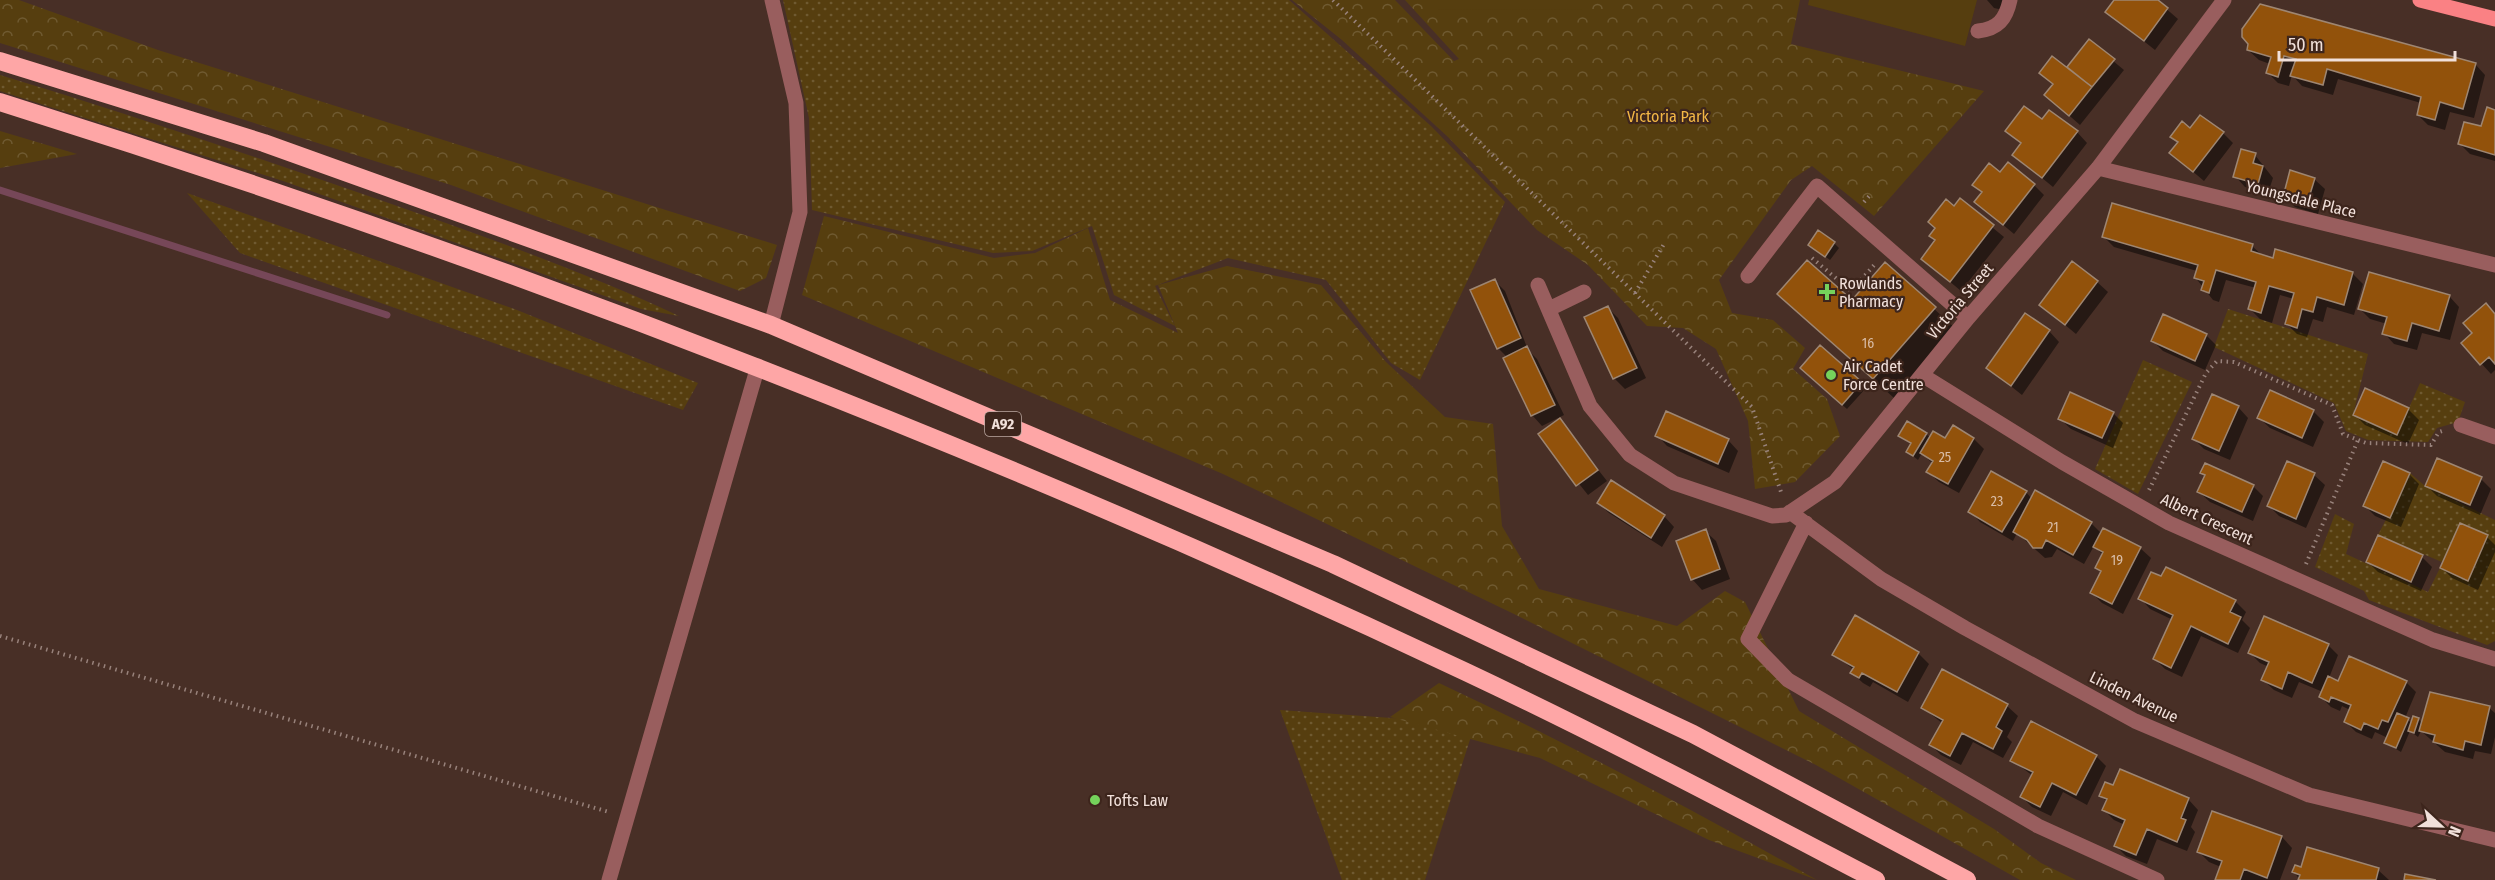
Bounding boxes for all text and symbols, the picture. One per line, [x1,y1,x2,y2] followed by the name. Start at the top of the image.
[2279,24,2454,62] scale bar
[2288,34,2324,56] text: 50 m
[1627,107,1710,126] park label: Victoria Park
[2244,176,2358,222] street label: Youngsdale Place
[1923,259,1998,343] street label: Victoria Street
[1839,274,1904,311] place label: Rowlands Pharmacy
[1820,285,1834,299] marker: Rowlands Pharmacy
[1862,335,1874,352] house number: 16
[1843,357,1924,394] place label: Air Cadet Force Centre
[1824,368,1838,382] marker: Air Cadet Force Centre
[985,412,1021,436] road number: A92
[1939,449,1951,466] house number: 25
[2158,489,2257,549] street label: Albert Crescent
[1991,493,2003,510] house number: 23
[2047,519,2059,536] house number: 21
[2111,552,2123,569] house number: 19
[2087,667,2182,727] street label: Linden Avenue
[1107,791,1168,810] place label: Tofts Law
[1088,793,1102,807] marker: Tofts Law
[2411,796,2471,856] north arrow
[2444,823,2465,839] text: N

